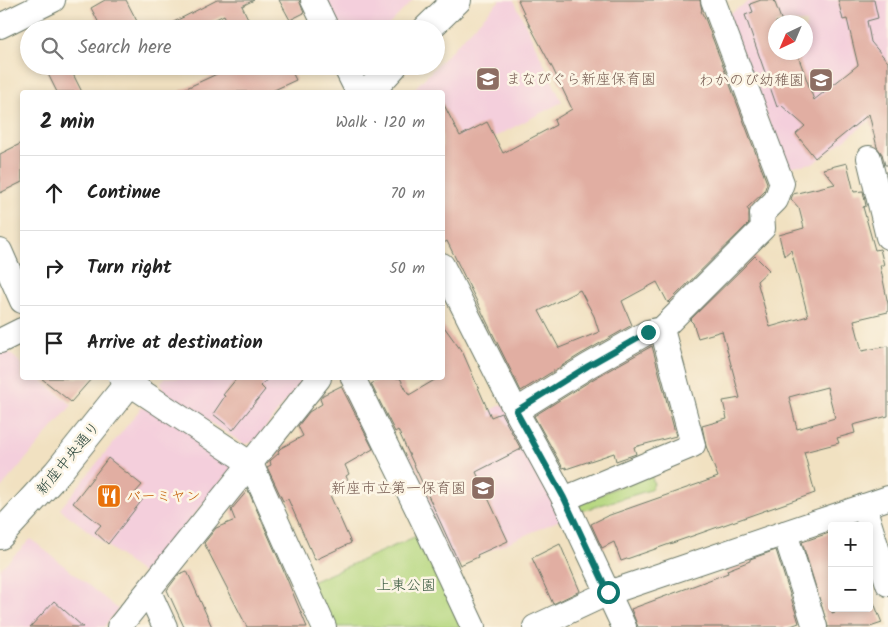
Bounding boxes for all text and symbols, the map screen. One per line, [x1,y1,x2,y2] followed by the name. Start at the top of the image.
[768,15,813,60] north arrow
[20,20,445,75] search box
[78,33,172,63] text: Search here
[38,34,66,62] icon: search
[475,66,501,92] school or university icon: まなびぐら新座保育園
[808,67,834,93] school or university icon: わかのび幼稚園
[506,68,656,92] place label: まなびぐら新座保育園
[699,69,804,93] place label: わかのび幼稚園
[40,106,95,139] text: 2 min
[335,110,425,135] text: Walk · 120 m
[87,178,160,208] text: Continue
[40,179,68,207] icon: ahead
[390,181,425,206] text: 70 m
[87,253,172,283] text: Turn right
[40,254,68,282] icon: right
[389,256,425,281] text: 50 m
[637,321,660,344] route end
[87,328,263,358] text: Arrive at destination
[40,329,68,357] icon: arrive
[31,416,107,501] street label: 新座中央通り
[470,475,496,501] school or university icon: 新座市立第一保育園
[331,477,466,501] place label: 新座市立第一保育園
[96,483,122,509] restaurant icon: バーミヤン
[126,485,201,509] place label: バーミヤン
[828,522,873,612] map controls
[828,522,873,567] button: +
[828,567,873,612] button: −
[376,574,436,598] park label: 上東公園
[597,581,620,604] route start

